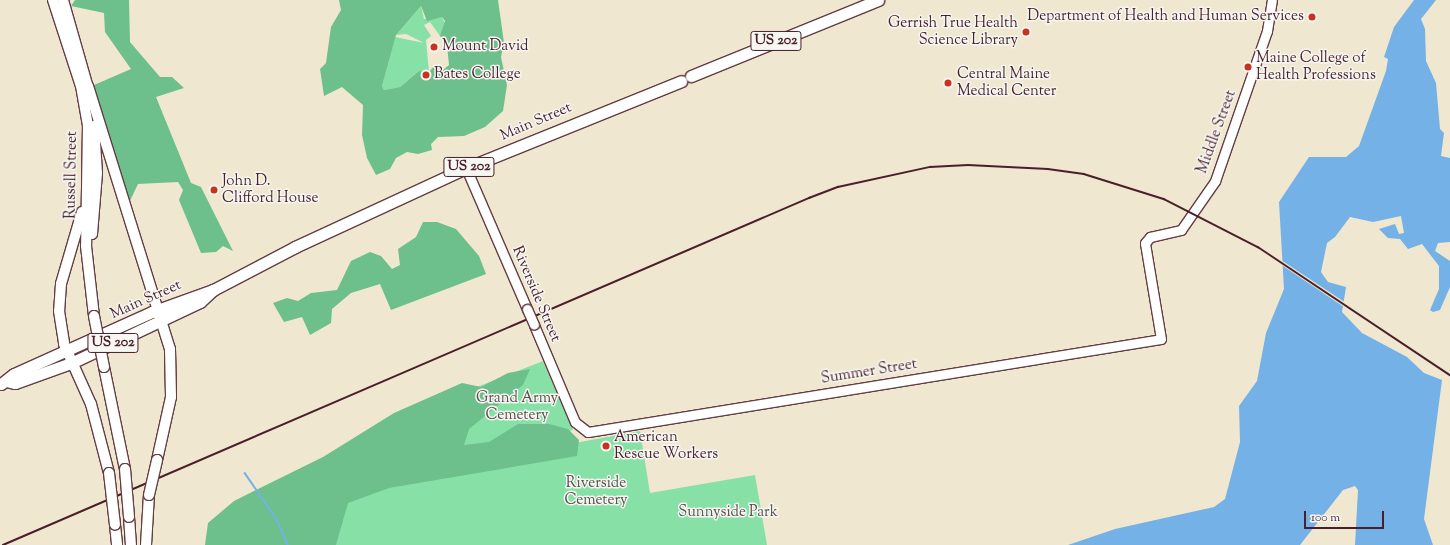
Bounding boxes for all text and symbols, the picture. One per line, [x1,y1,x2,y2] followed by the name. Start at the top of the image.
[1027,8,1304,26] place label: Department of Health and Human Services
[1307,12,1317,22] marker: Department of Health and Human Services
[888,14,1018,49] place label: Gerrish True Health Science Library
[1021,27,1031,37] marker: Gerrish True Health Science Library
[750,29,802,53] road number: US 202
[442,38,529,56] place label: Mount David
[429,42,439,52] marker: Mount David
[1256,49,1376,84] place label: Maine College of Health Professions
[1243,62,1253,72] marker: Maine College of Health Professions
[957,65,1056,100] place label: Central Maine Medical Center
[434,66,521,84] place label: Bates College
[421,70,431,80] marker: Bates College
[942,77,954,89] marker: Central Maine Medical Center
[1194,88,1240,176] street label: Middle Street
[498,99,574,145] street label: Main Street
[62,131,82,219] street label: Russell Street
[443,155,495,179] road number: US 202
[222,172,318,207] place label: John D. Clifford House
[209,185,219,195] marker: John D. Clifford House
[508,243,564,345] street label: Riverside Street
[108,276,184,324] street label: Main Street
[87,331,139,355] road number: US 202
[820,356,918,388] street label: Summer Street
[476,389,558,424] park label: Grand Army Cemetery
[614,428,718,463] place label: American Rescue Workers
[601,441,611,451] marker: American Rescue Workers
[564,474,628,509] park label: Riverside Cemetery
[1306,503,1386,529] scale bar
[678,504,778,522] park label: Sunnyside Park
[1311,509,1340,527] text: 100 m

